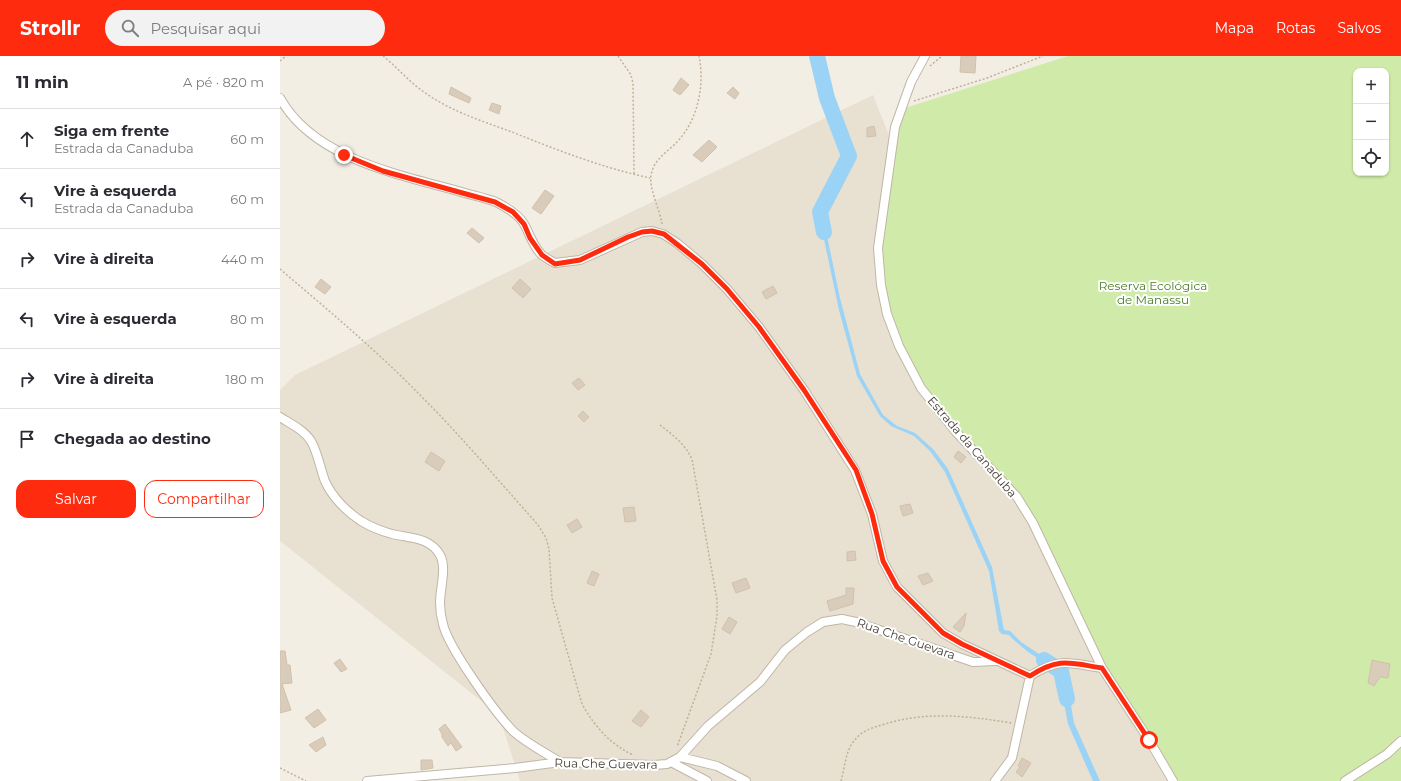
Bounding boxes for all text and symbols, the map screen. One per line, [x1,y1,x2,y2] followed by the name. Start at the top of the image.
[105,10,385,46] search box
[20,17,81,40] text: Strollr
[119,17,141,39] icon: search
[151,19,261,38] text: Pesquisar aqui
[1215,19,1254,37] text: Mapa
[1276,19,1315,37] text: Rotas
[1337,19,1381,37] text: Salvos
[1353,68,1389,176] map controls
[1353,68,1389,104] button: +
[16,72,69,92] text: 11 min
[183,74,264,90] text: A pé · 820 m
[1353,104,1389,140] button: −
[54,121,169,140] text: Siga em frente
[16,128,38,150] icon: ahead
[230,131,264,147] text: 60 m
[54,140,194,156] text: Estrada da Canaduba
[1353,140,1389,176] button: locate
[335,146,353,164] route end
[54,181,177,200] text: Vire à esquerda
[16,188,38,210] icon: left
[230,191,264,207] text: 60 m
[54,200,194,216] text: Estrada da Canaduba
[16,248,38,270] icon: right
[54,249,154,268] text: Vire à direita
[221,251,264,267] text: 440 m
[1099,278,1207,307] park label: Reserva Ecológica de Manassu
[16,308,38,330] icon: left
[54,309,177,328] text: Vire à esquerda
[230,311,264,327] text: 80 m
[16,368,38,390] icon: right
[54,369,154,388] text: Vire à direita
[225,371,264,387] text: 180 m
[924,393,1020,500] street label: Estrada da Canaduba
[16,428,38,450] icon: arrive
[54,429,211,448] text: Chegada ao destino
[16,480,136,518] button: Salvar
[144,480,264,518] button: Compartilhar
[855,615,957,662] street label: Rua Che Guevara
[1140,731,1158,749] route start
[554,755,658,772] street label: Rua Che Guevara

